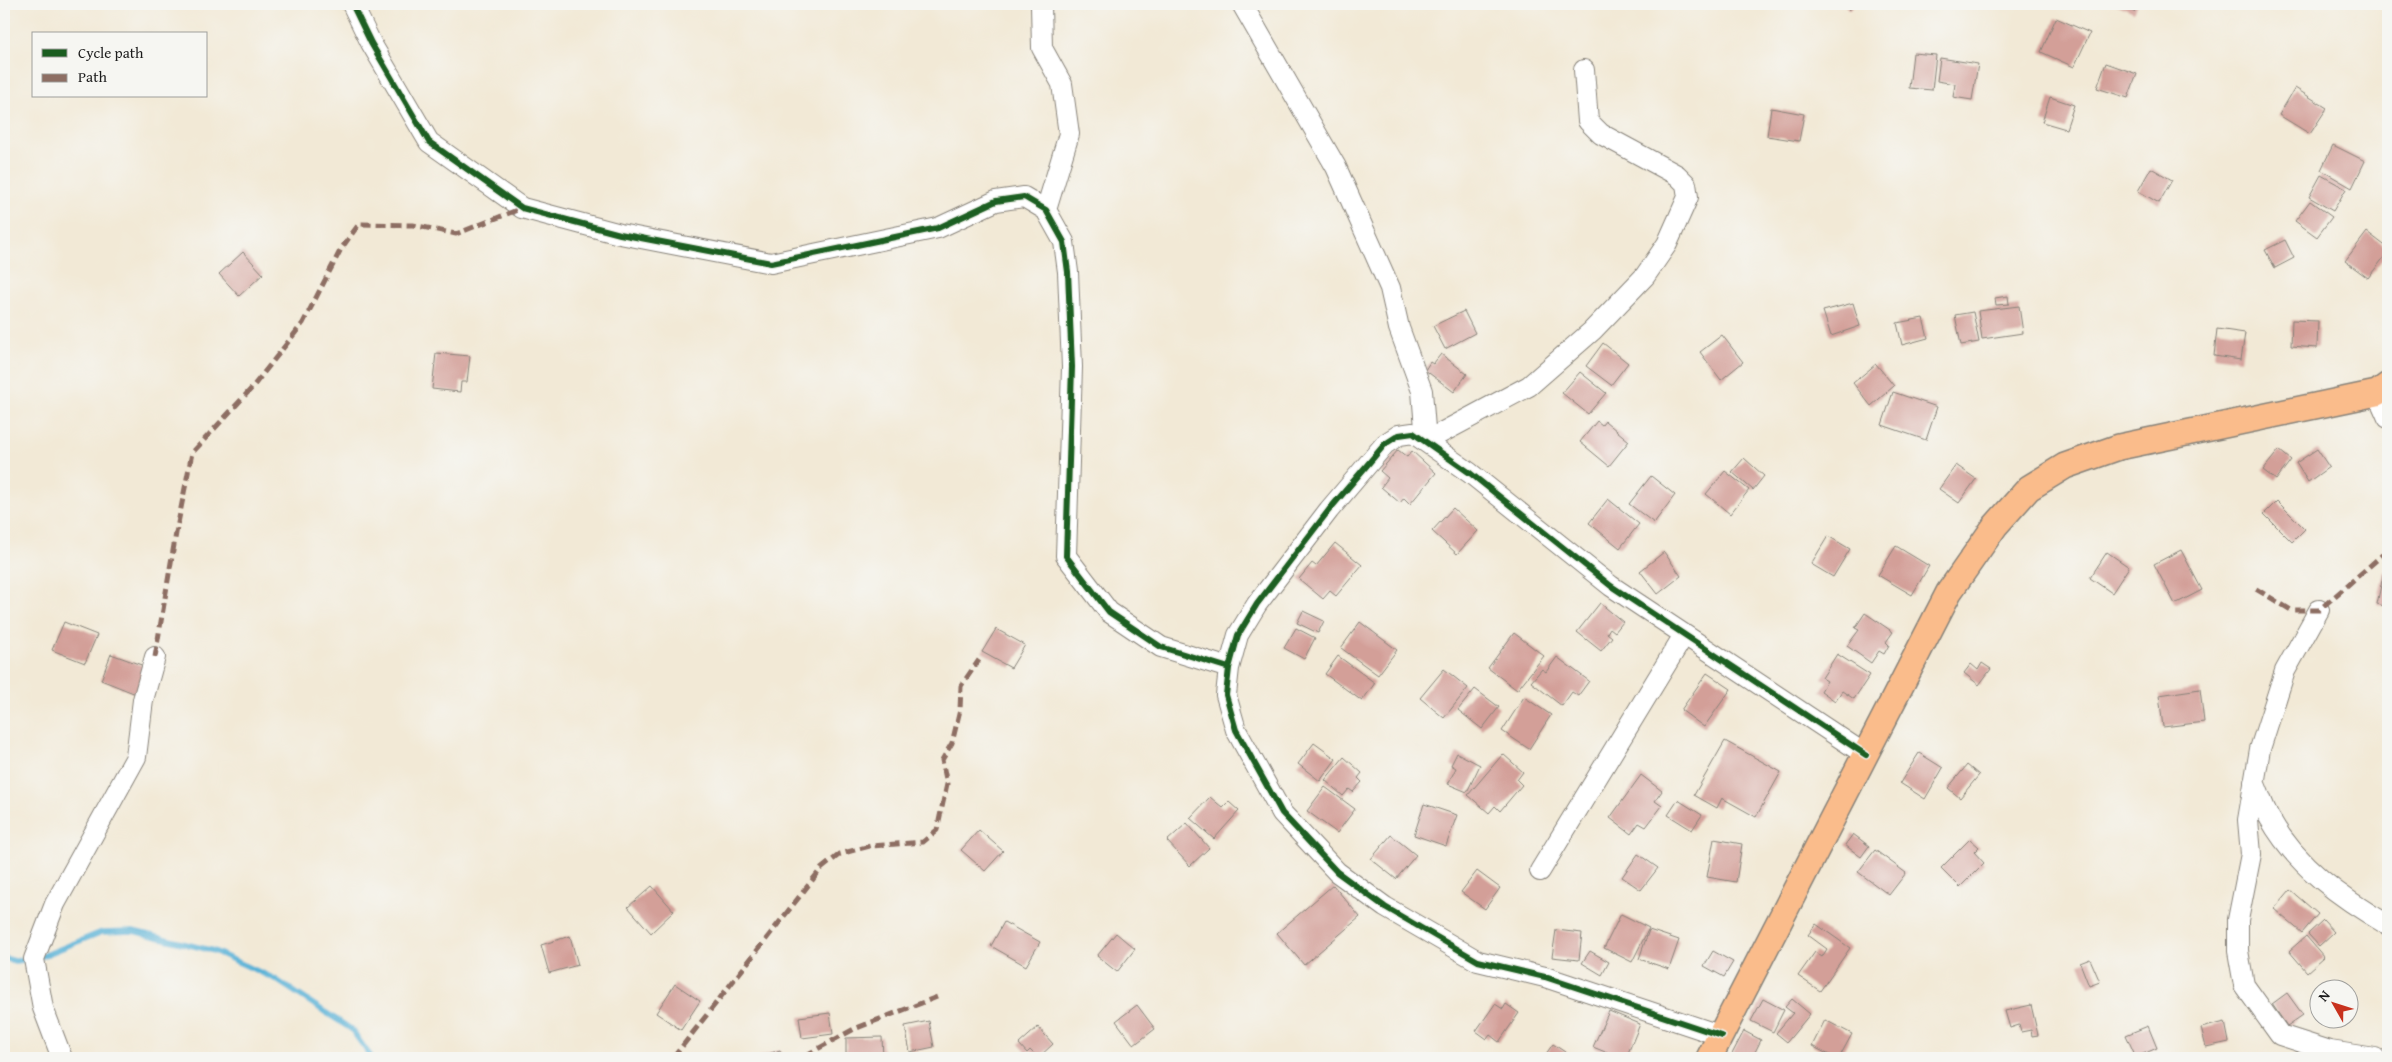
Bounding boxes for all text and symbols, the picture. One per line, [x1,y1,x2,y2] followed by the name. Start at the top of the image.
[32,32,208,98] legend
[78,42,144,63] text: Cycle path
[78,66,107,87] text: Path
[2310,980,2360,1030] north arrow
[2313,985,2335,1006] text: N

